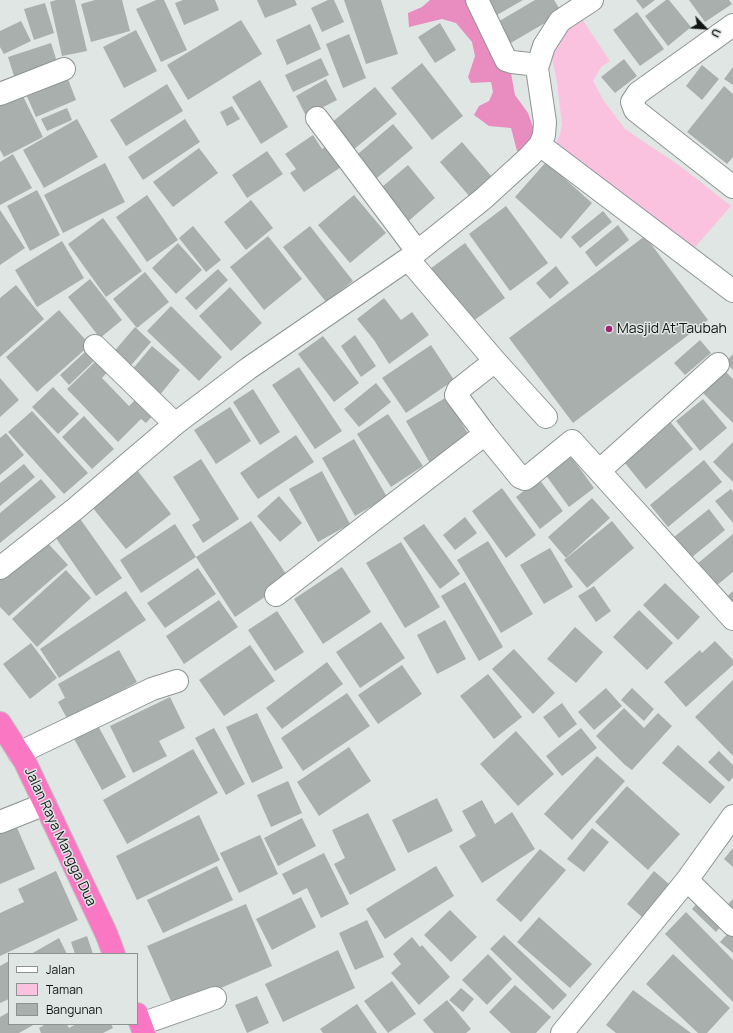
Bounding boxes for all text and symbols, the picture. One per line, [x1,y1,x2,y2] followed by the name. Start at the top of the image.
[685,8,725,48] north arrow
[708,27,725,40] text: U
[617,321,727,337] place label: Masjid At'Taubah
[604,324,614,334] marker: Masjid At'Taubah
[21,765,99,909] street label: Jalan Raya Mangga Dua
[8,953,138,1025] legend
[46,961,75,978] text: Jalan
[46,981,83,998] text: Taman
[46,1001,102,1018] text: Bangunan

